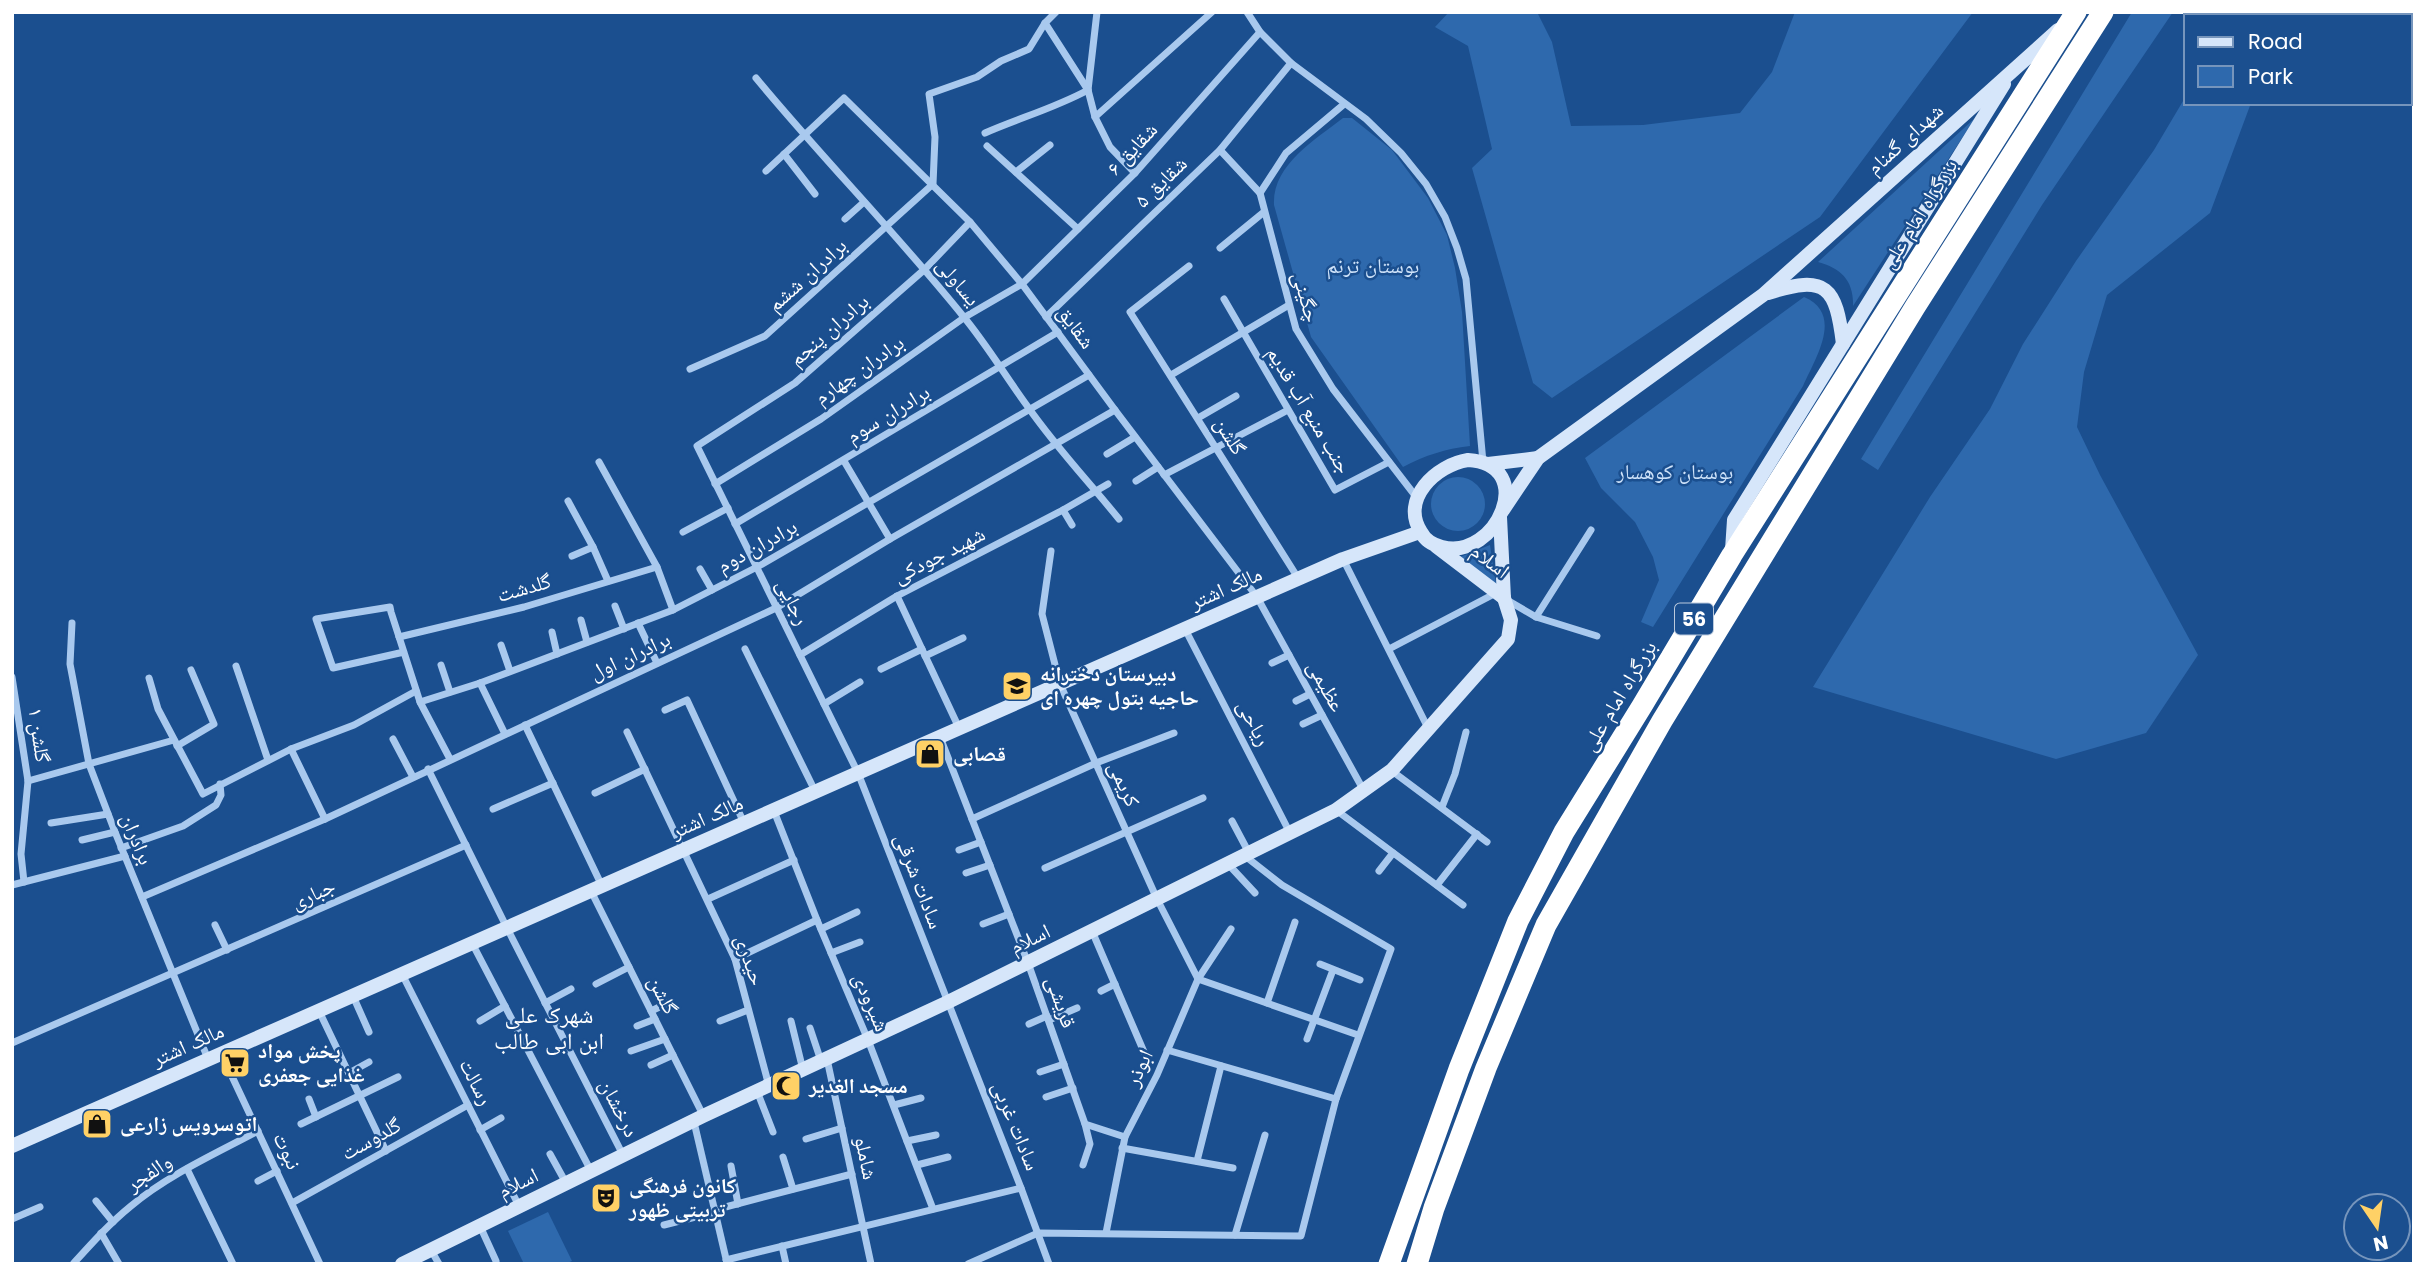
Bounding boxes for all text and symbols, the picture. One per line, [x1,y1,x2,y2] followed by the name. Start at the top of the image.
[2184,14,2412,105] legend
[2248,27,2303,56] text: Road
[2248,62,2293,91] text: Park
[1860,96,1949,181] street label: شهدای گمنام
[1100,116,1164,182] street label: شقایق ۶
[1128,149,1193,214] street label: شقایق ۵
[1873,153,1964,274] street label: بزرگراه امام علی
[761,231,853,318] street label: برادران ششم
[930,251,987,312] street label: یساولی
[1327,251,1419,280] park label: بوستان ترنم
[1285,268,1327,325] street label: چگینی
[782,287,875,373] street label: برادران پنجم
[1051,299,1102,355] street label: شقایق
[808,328,910,411] street label: برادران چهارم
[1260,341,1359,479] street label: جنب منبع آب قدیم
[840,377,935,450] street label: برادران سوم
[1208,411,1253,461] street label: گلشن
[1616,457,1733,486] park label: بوستان کوهسار
[711,512,802,580] street label: برادران دوم
[888,519,990,590] street label: شهید جودکی
[1465,536,1516,585] street label: اسلام
[1184,559,1266,617] street label: مالک اشتر
[494,566,554,609] street label: گلدشت
[770,574,817,630] street label: رجایی
[1675,604,1713,634] road number: 56
[585,624,675,687] street label: برادران اول
[1574,635,1663,757] street label: بزرگراه امام علی
[1301,655,1353,717] street label: عظیمی
[1040,659,1199,712] place label: دبیرستان دخترانه حاجیه بتول چهره ای
[1000,669,1034,703] school or university icon: دبیرستان دخترانه حاجیه بتول چهره ای
[1231,695,1278,751] street label: ریاحی
[21,706,58,765] street label: گلشن ۱
[913,737,947,771] shop icon: قصابی
[953,739,1006,768] place label: قصابی
[1102,756,1147,812] street label: کریمی
[665,788,747,846] street label: مالک اشتر
[114,809,161,869] street label: برادران
[888,829,951,933] street label: سادات شرقی
[286,871,340,916] street label: جباری
[1005,916,1055,961] street label: اسلام
[728,931,773,989] street label: حیدری
[846,968,897,1036] street label: شیرودی
[641,970,686,1019] street label: گلشن
[1039,972,1084,1032] street label: قریشی
[494,999,604,1057] district label: شهرک علی ابن ابی طالب
[146,1016,228,1074] street label: مالک اشتر
[258,1036,365,1089] place label: پخش مواد غذایی جعفری
[1117,1045,1160,1092] street label: ابوذر
[218,1046,252,1080] supermarket icon: پخش مواد غذایی جعفری
[452,1053,500,1110] street label: رسالت
[769,1069,803,1103] mosque icon: مسجد الغدیر
[808,1071,908,1100] place label: مسجد الغدیر
[593,1074,646,1142] street label: درخشان
[985,1077,1048,1175] street label: سادات غربی
[80,1107,114,1141] shop icon: اتوسرویس زارعی
[120,1109,257,1138] place label: اتوسرویس زارعی
[335,1110,406,1167] street label: گلدوست
[266,1127,309,1174] street label: نبوت
[848,1134,885,1182] street label: شاملو
[119,1147,178,1199] street label: والفجر
[493,1160,543,1205] street label: اسلام
[628,1171,736,1224] place label: کانون فرهنگی تربیتی ظهور
[589,1181,623,1215] theatre icon: کانون فرهنگی تربیتی ظهور
[2342,1192,2412,1262] north arrow
[2371,1228,2391,1258] text: N

